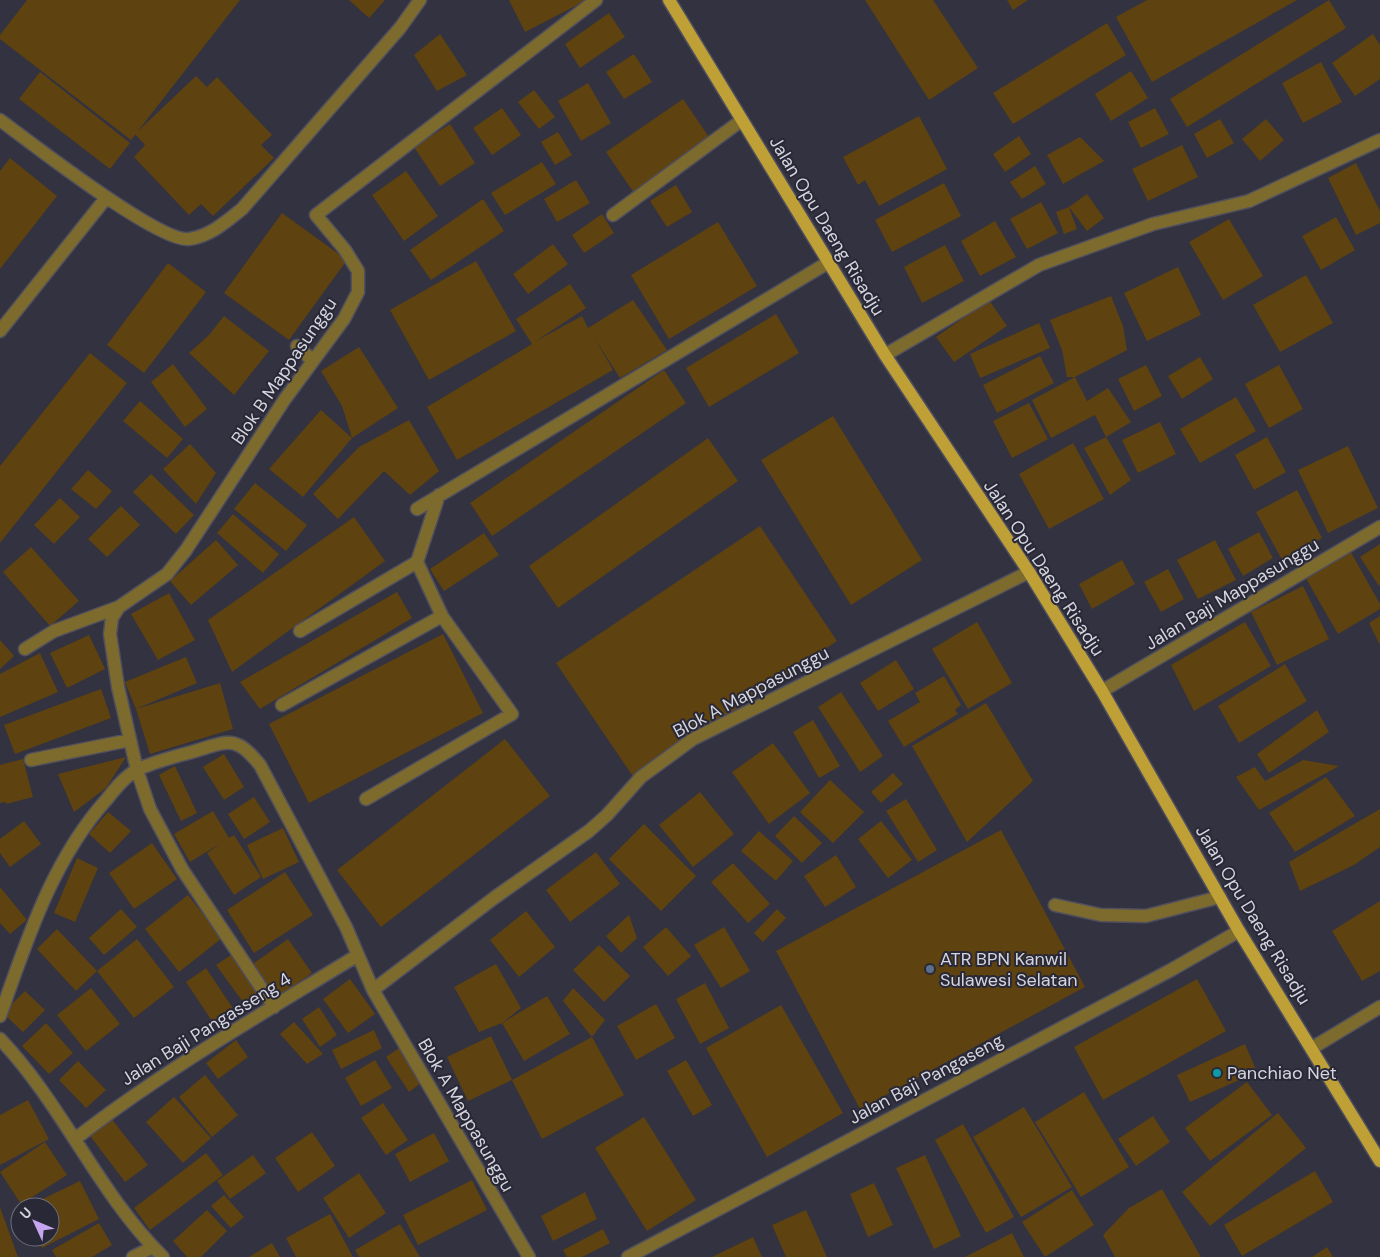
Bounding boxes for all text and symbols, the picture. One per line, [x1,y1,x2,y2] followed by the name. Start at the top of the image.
[764,132,890,320] street label: Jalan Opu Daeng Risadju
[226,293,342,449] street label: Blok B Mappasunggu
[978,475,1110,661] street label: Jalan Opu Daeng Risadju
[1140,532,1324,656] street label: Jalan Baji Mappasunggu
[669,641,833,743] street label: Blok A Mappasunggu
[1190,821,1316,1009] street label: Jalan Opu Daeng Risadju
[940,947,1078,992] place label: ATR BPN Kanwil Sulawesi Selatan
[924,963,936,975] marker: ATR BPN Kanwil Sulawesi Selatan
[116,967,296,1091] street label: Jalan Baji Pangasseng 4
[845,1028,1007,1130] street label: Jalan Baji Pangaseng
[412,1034,520,1196] street label: Blok A Mappasunggu
[1227,1061,1337,1085] place label: Panchiao Net
[1211,1067,1223,1079] marker: Panchiao Net
[10,1197,60,1247] north arrow
[16,1203,35,1223] text: U

